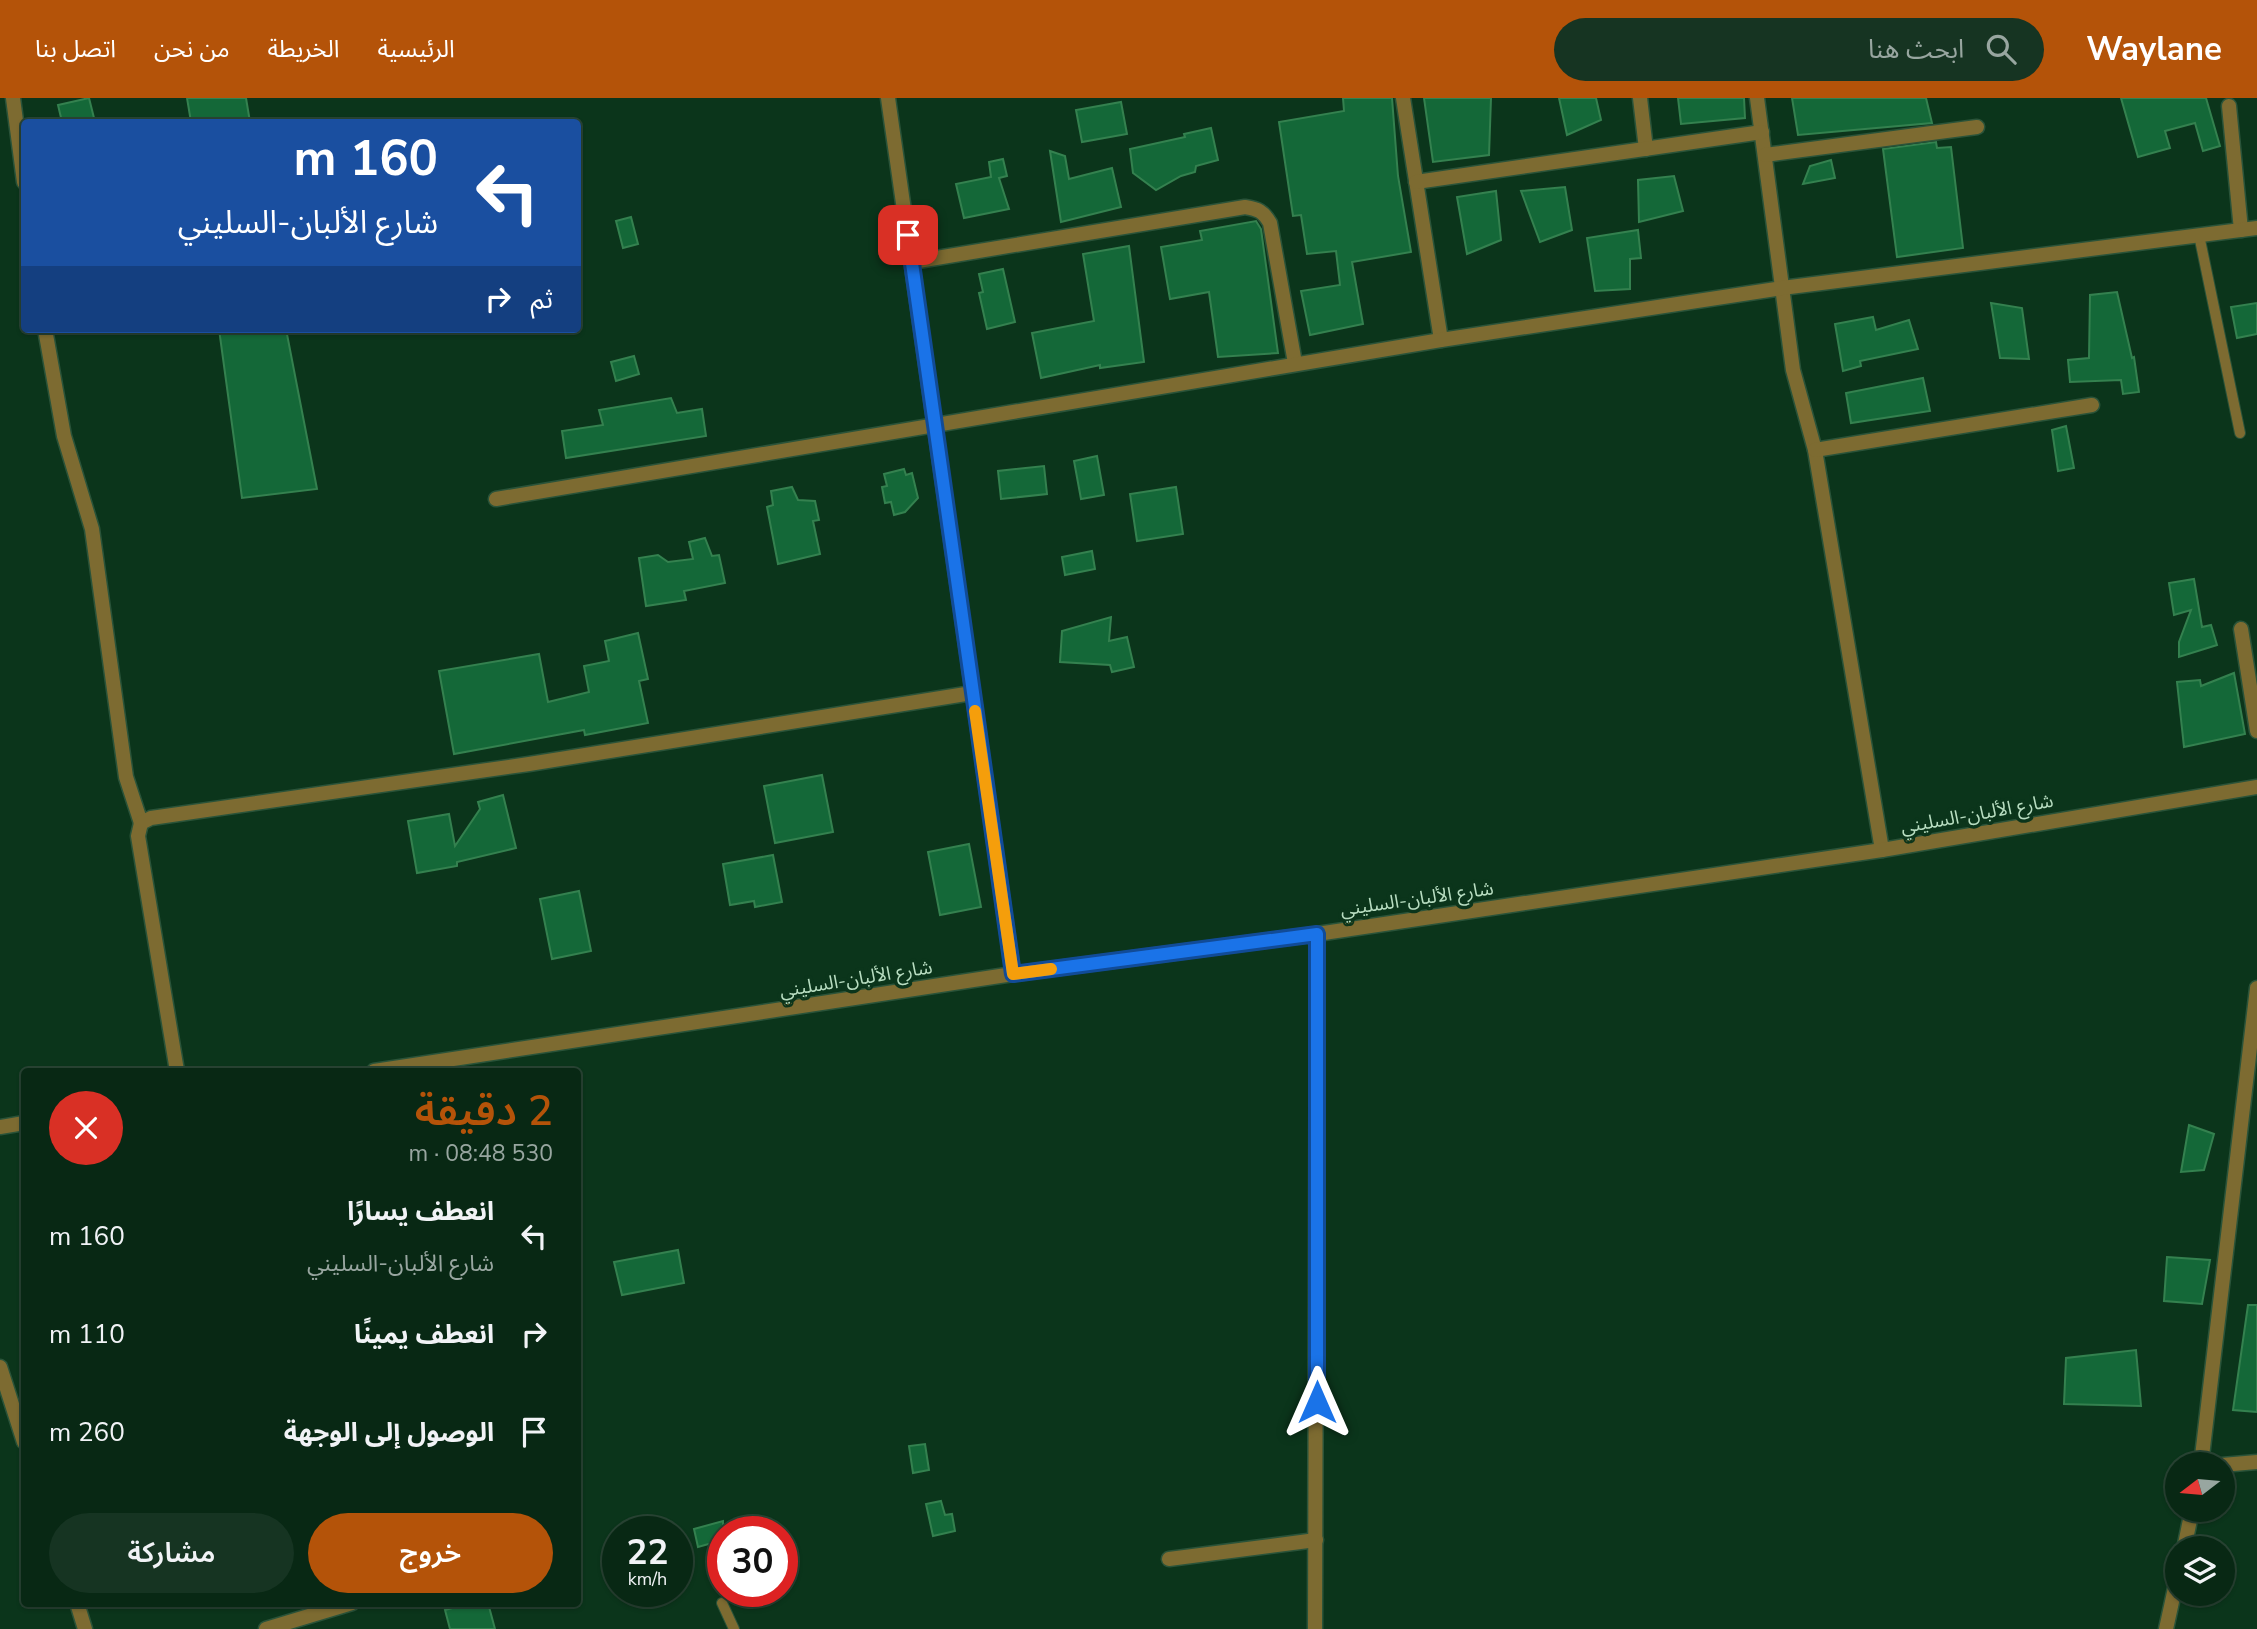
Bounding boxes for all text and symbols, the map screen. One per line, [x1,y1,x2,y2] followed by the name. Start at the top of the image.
[1554,18,2044,81] search box
[2086,27,2222,72] text: Waylane
[1982,30,2020,68] icon: search
[1868,32,1964,67] text: ابحث هنا
[35,33,116,65] text: اتصل بنا
[154,33,230,65] text: من نحن
[268,33,340,65] text: الخريطة
[378,33,455,65] text: الرئيسية
[294,125,438,192] text: 160 m
[462,147,553,238] icon: left
[178,201,438,244] text: شارع الألبان-السليني
[878,205,938,265] pin
[889,216,927,254] icon: arrive
[479,280,517,318] icon: right
[531,282,553,317] text: ثم
[1899,788,2056,842] street label: شارع الألبان-السليني
[1339,875,1495,924] street label: شارع الألبان-السليني
[778,954,935,1005] street label: شارع الألبان-السليني
[415,1083,553,1140] text: 2 دقيقة
[49,1091,123,1165] button: close
[408,1138,553,1169] text: 530 m · 08:48
[347,1194,494,1229] text: انعطف يسارًا
[515,1217,553,1255] icon: left
[49,1219,125,1254] text: 160 m
[307,1248,494,1279] text: شارع الألبان-السليني
[515,1315,553,1353] icon: right
[49,1317,125,1352] text: 110 m
[354,1317,494,1352] text: انعطف يمينًا
[1280,1365,1354,1439] position arrow
[515,1413,553,1451] icon: arrive
[49,1415,125,1450] text: 260 m
[284,1415,494,1450] text: الوصول إلى الوجهة
[2165,1452,2235,1522] north arrow
[2165,1452,2235,1606] map controls
[49,1513,294,1593] button: مشاركة
[308,1513,553,1593] button: خروج
[707,1516,798,1607] speed limit sign: 30
[626,1529,669,1576] text: 22
[2165,1536,2235,1606] button: layers
[628,1567,667,1591] text: km/h

